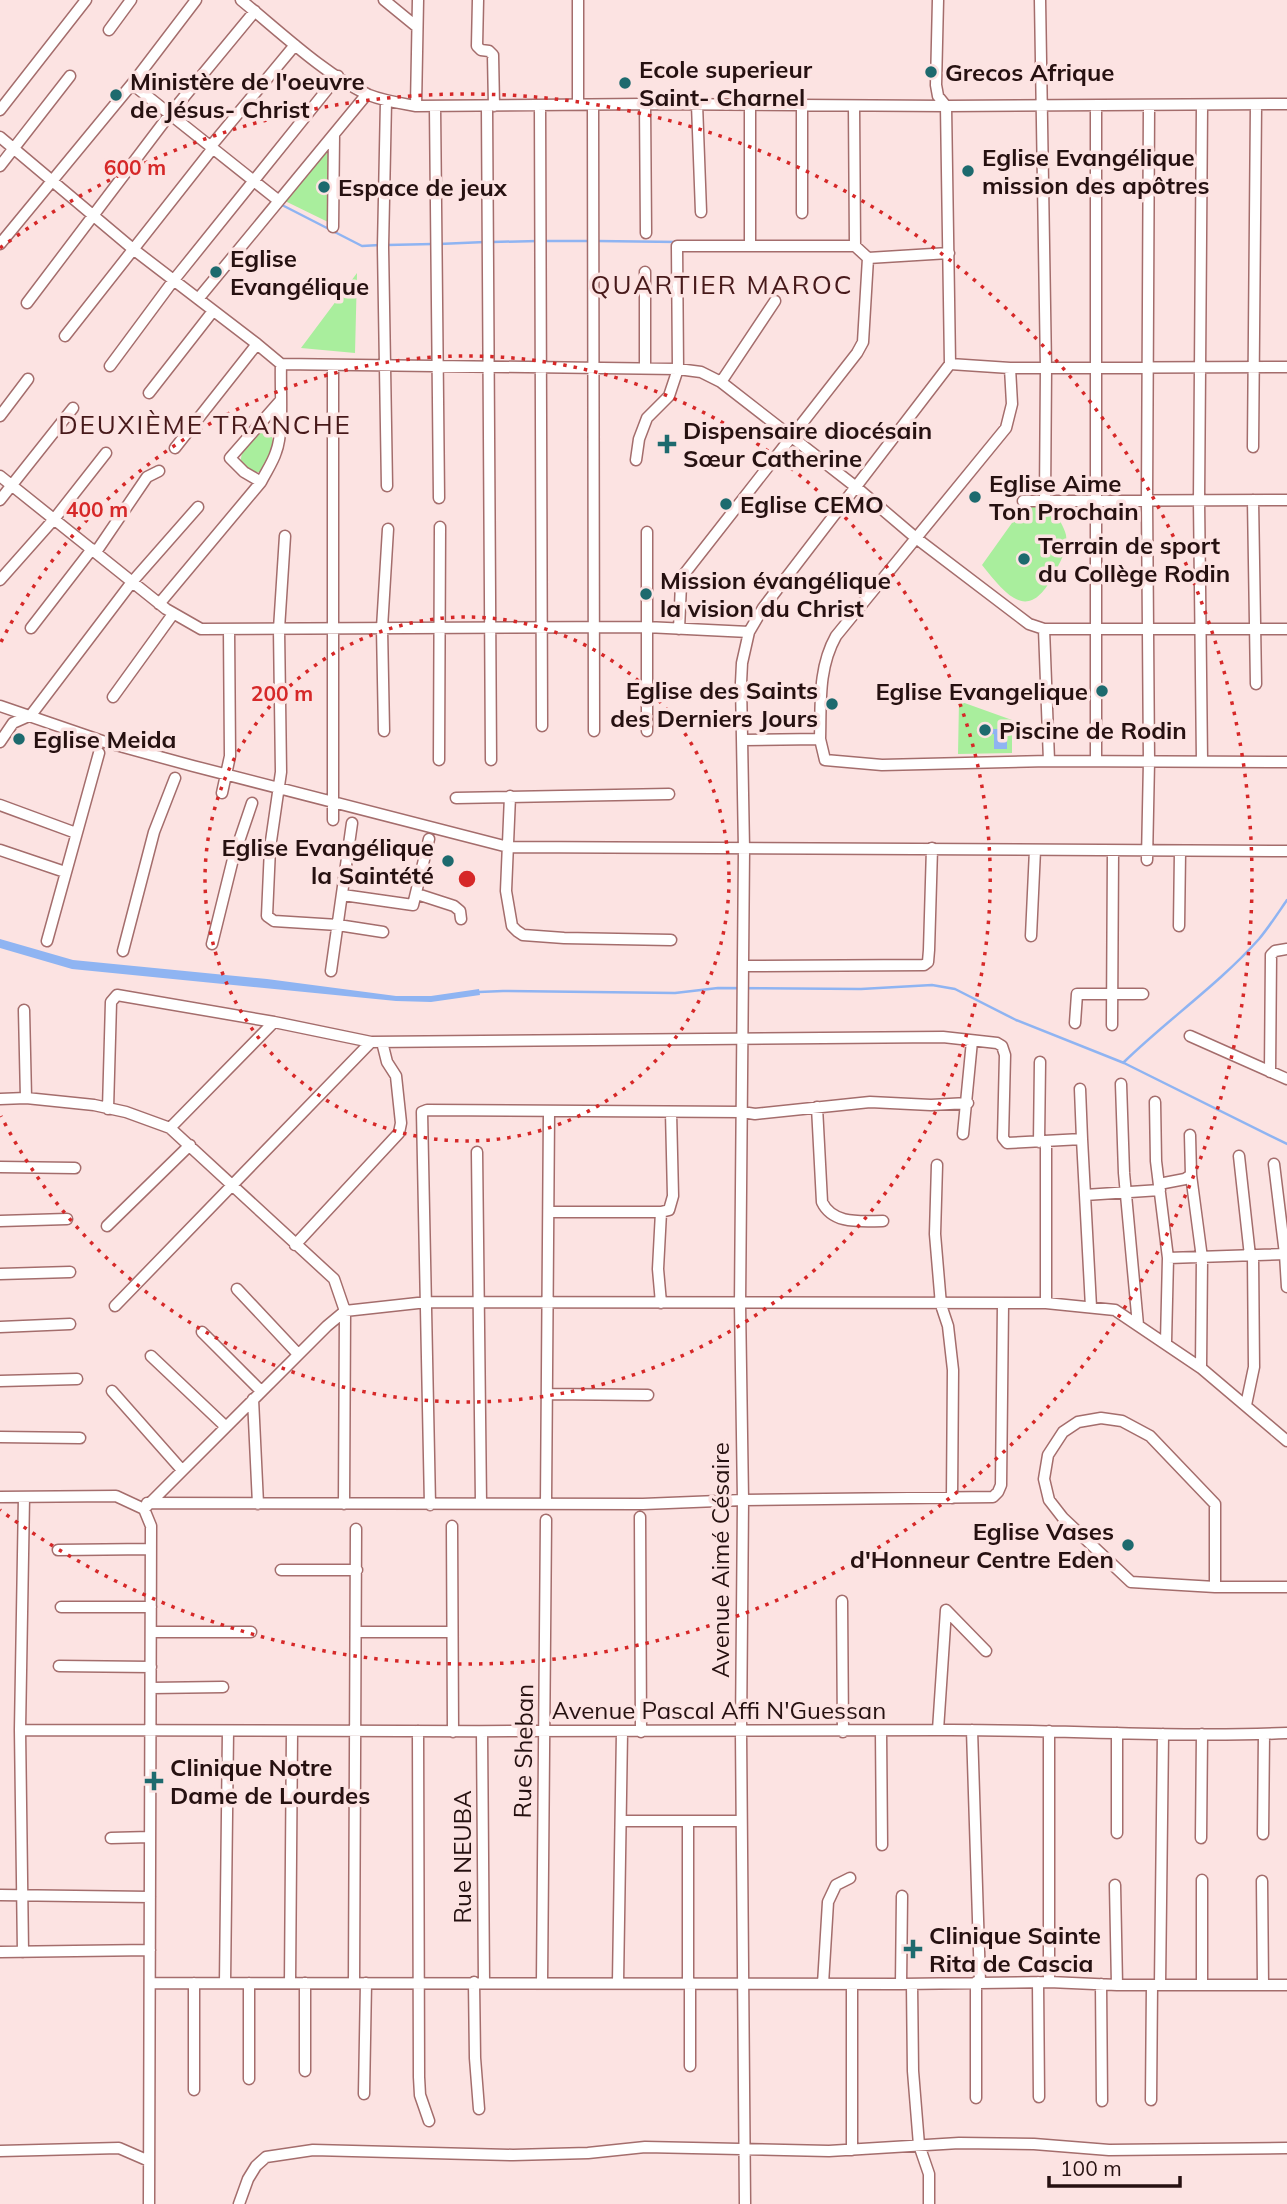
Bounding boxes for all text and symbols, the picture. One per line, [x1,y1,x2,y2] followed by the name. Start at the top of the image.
[639,54,813,112] place label: Ecole superieur Saint- Charnel
[945,57,1114,87] place label: Grecos Afrique
[923,64,939,80] marker: Grecos Afrique
[130,66,365,124] place label: Ministère de l'oeuvre de Jésus- Christ
[617,75,633,91] marker: Ecole superieur Saint- Charnel
[108,87,124,103] marker: Ministère de l'oeuvre de Jésus- Christ
[982,142,1209,200] place label: Eglise Evangélique mission des apôtres
[104,154,166,180] text: 600 m
[960,163,976,179] marker: Eglise Evangélique mission des apôtres
[338,172,508,202] place label: Espace de jeux
[316,179,332,195] marker: Espace de jeux
[230,243,369,301] place label: Eglise Evangélique
[208,264,224,280] marker: Eglise Evangélique
[590,268,854,301] district label: QUARTIER MAROC
[58,408,352,441] district label: DEUXIÈME TRANCHE
[683,415,932,473] place label: Dispensaire diocésain Sœur Catherine
[657,434,677,454] marker: Dispensaire diocésain Sœur Catherine
[989,468,1139,526] place label: Eglise Aime Ton Prochain
[740,489,884,519] place label: Eglise CEMO
[967,489,983,505] marker: Eglise Aime Ton Prochain
[66,496,128,522] text: 400 m
[718,496,734,512] marker: Eglise CEMO
[1038,530,1230,588] place label: Terrain de sport du Collège Rodin
[1016,551,1032,567] marker: Terrain de sport du Collège Rodin
[660,565,891,623] place label: Mission évangélique la vision du Christ
[638,586,654,602] marker: Mission évangélique la vision du Christ
[610,675,818,733] place label: Eglise des Saints des Derniers Jours
[875,676,1088,706] place label: Eglise Evangelique
[251,680,313,706] text: 200 m
[1094,683,1110,699] marker: Eglise Evangelique
[824,696,840,712] marker: Eglise des Saints des Derniers Jours
[999,715,1187,745] place label: Piscine de Rodin
[977,722,993,738] marker: Piscine de Rodin
[33,724,176,754] place label: Eglise Meida
[11,731,27,747] marker: Eglise Meida
[221,832,434,890] place label: Eglise Evangélique la Saintété
[440,853,456,869] marker: Eglise Evangélique la Saintété
[455,867,479,891] centre of rings
[705,1442,735,1678] street label: Avenue Aimé Césaire
[850,1516,1114,1574] place label: Eglise Vases d'Honneur Centre Eden
[1120,1537,1136,1553] marker: Eglise Vases d'Honneur Centre Eden
[507,1683,539,1819] street label: Rue Sheban
[552,1695,886,1725] street label: Avenue Pascal Affi N'Guessan
[170,1752,370,1810] place label: Clinique Notre Dame de Lourdes
[144,1771,164,1791] marker: Clinique Notre Dame de Lourdes
[447,1790,477,1924] street label: Rue NEUBA
[929,1920,1101,1978] place label: Clinique Sainte Rita de Cascia
[903,1939,923,1959] marker: Clinique Sainte Rita de Cascia
[1049,2144,1180,2188] scale bar
[1060,2155,1122,2181] text: 100 m

